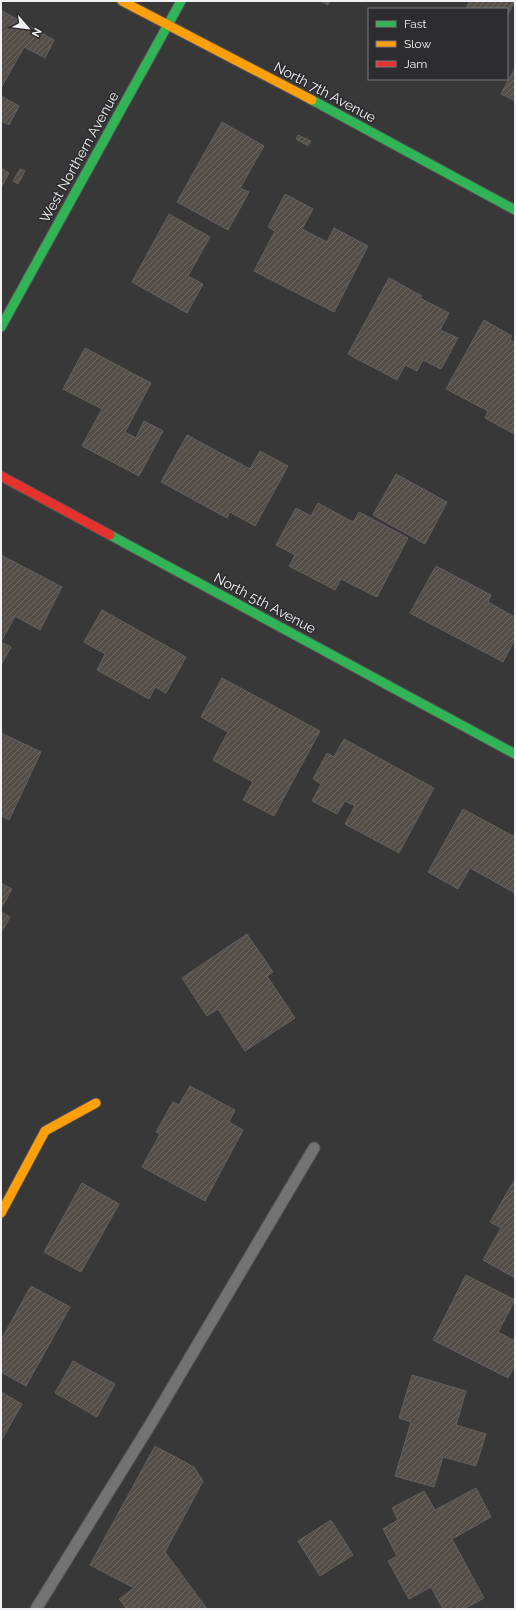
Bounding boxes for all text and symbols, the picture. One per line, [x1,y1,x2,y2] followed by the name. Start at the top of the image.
[8,8,48,48] north arrow
[368,8,508,80] legend
[404,17,427,31] text: Fast
[29,26,44,39] text: N
[404,37,431,51] text: Slow
[404,57,427,71] text: Jam
[271,58,379,126] street label: North 7th Avenue
[36,89,122,225] street label: West Northern Avenue
[211,569,319,637] street label: North 5th Avenue

